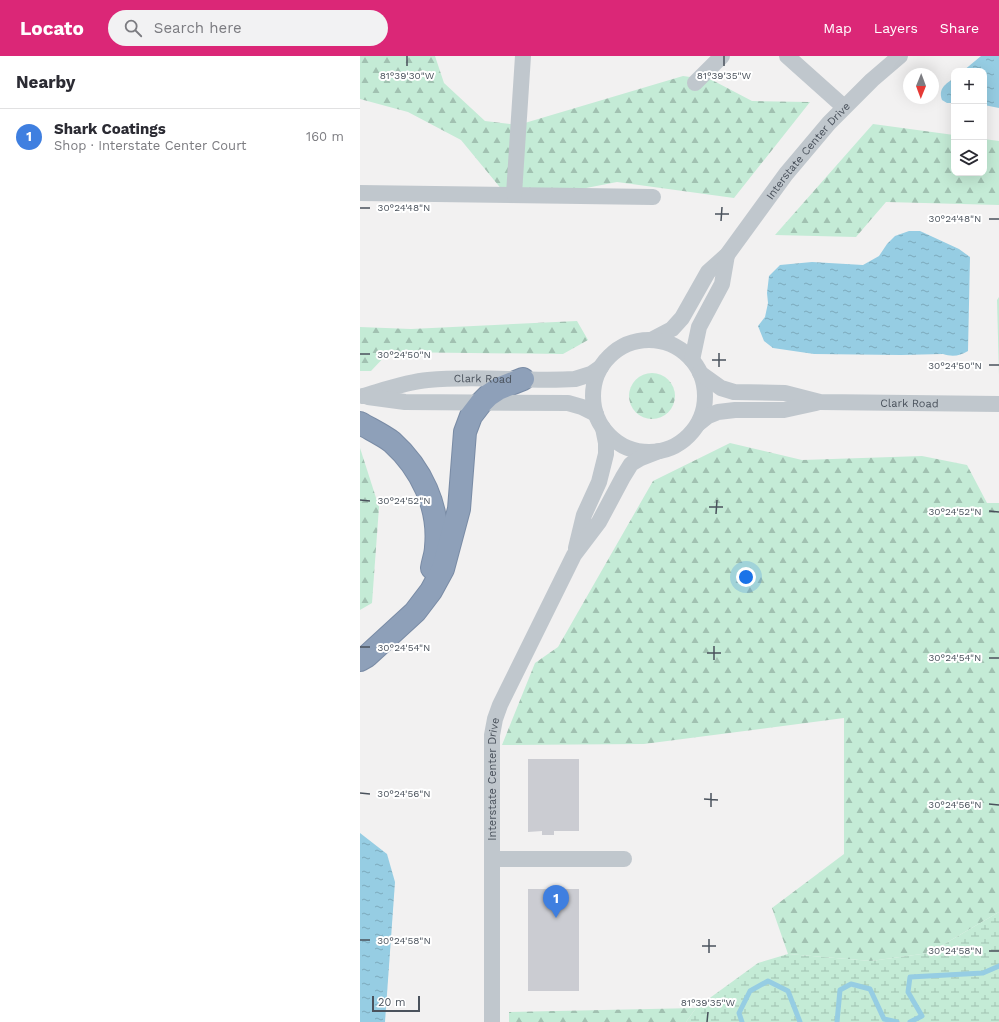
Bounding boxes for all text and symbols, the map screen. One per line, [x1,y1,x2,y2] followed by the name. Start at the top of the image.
[108,10,388,46] search box
[20,17,84,40] text: Locato
[122,17,144,39] icon: search
[154,19,242,37] text: Search here
[823,20,852,36] text: Map
[874,20,918,36] text: Layers
[940,20,979,36] text: Share
[903,68,939,104] north arrow
[951,68,987,176] map controls
[951,68,987,104] button: +
[380,70,435,81] text: 81°39'30"W
[697,70,752,81] text: 81°39'35"W
[16,72,75,92] text: Nearby
[763,99,853,202] street label: Interstate Center Drive
[951,104,987,140] button: −
[54,120,166,138] text: Shark Coatings
[26,129,32,144] text: 1
[306,129,344,144] text: 160 m
[54,138,247,153] text: Shop · Interstate Center Court
[951,140,987,176] button: layers
[378,202,430,213] text: 30°24'48"N
[929,213,981,224] text: 30°24'48"N
[377,349,431,360] text: 30°24'50"N
[928,360,982,371] text: 30°24'50"N
[454,372,512,386] street label: Clark Road
[880,396,939,410] street label: Clark Road
[377,495,431,506] text: 30°24'52"N
[928,506,982,517] text: 30°24'52"N
[736,567,756,587] your location
[378,642,430,653] text: 30°24'54"N
[929,652,981,663] text: 30°24'54"N
[485,716,502,841] street label: Interstate Center Drive
[377,788,431,799] text: 30°24'56"N
[928,799,982,810] text: 30°24'56"N
[543,885,569,918] pin: 1
[377,935,431,946] text: 30°24'58"N
[928,945,982,956] text: 30°24'58"N
[372,994,420,1013] scale bar
[378,996,406,1009] text: 20 m
[681,997,736,1008] text: 81°39'35"W

